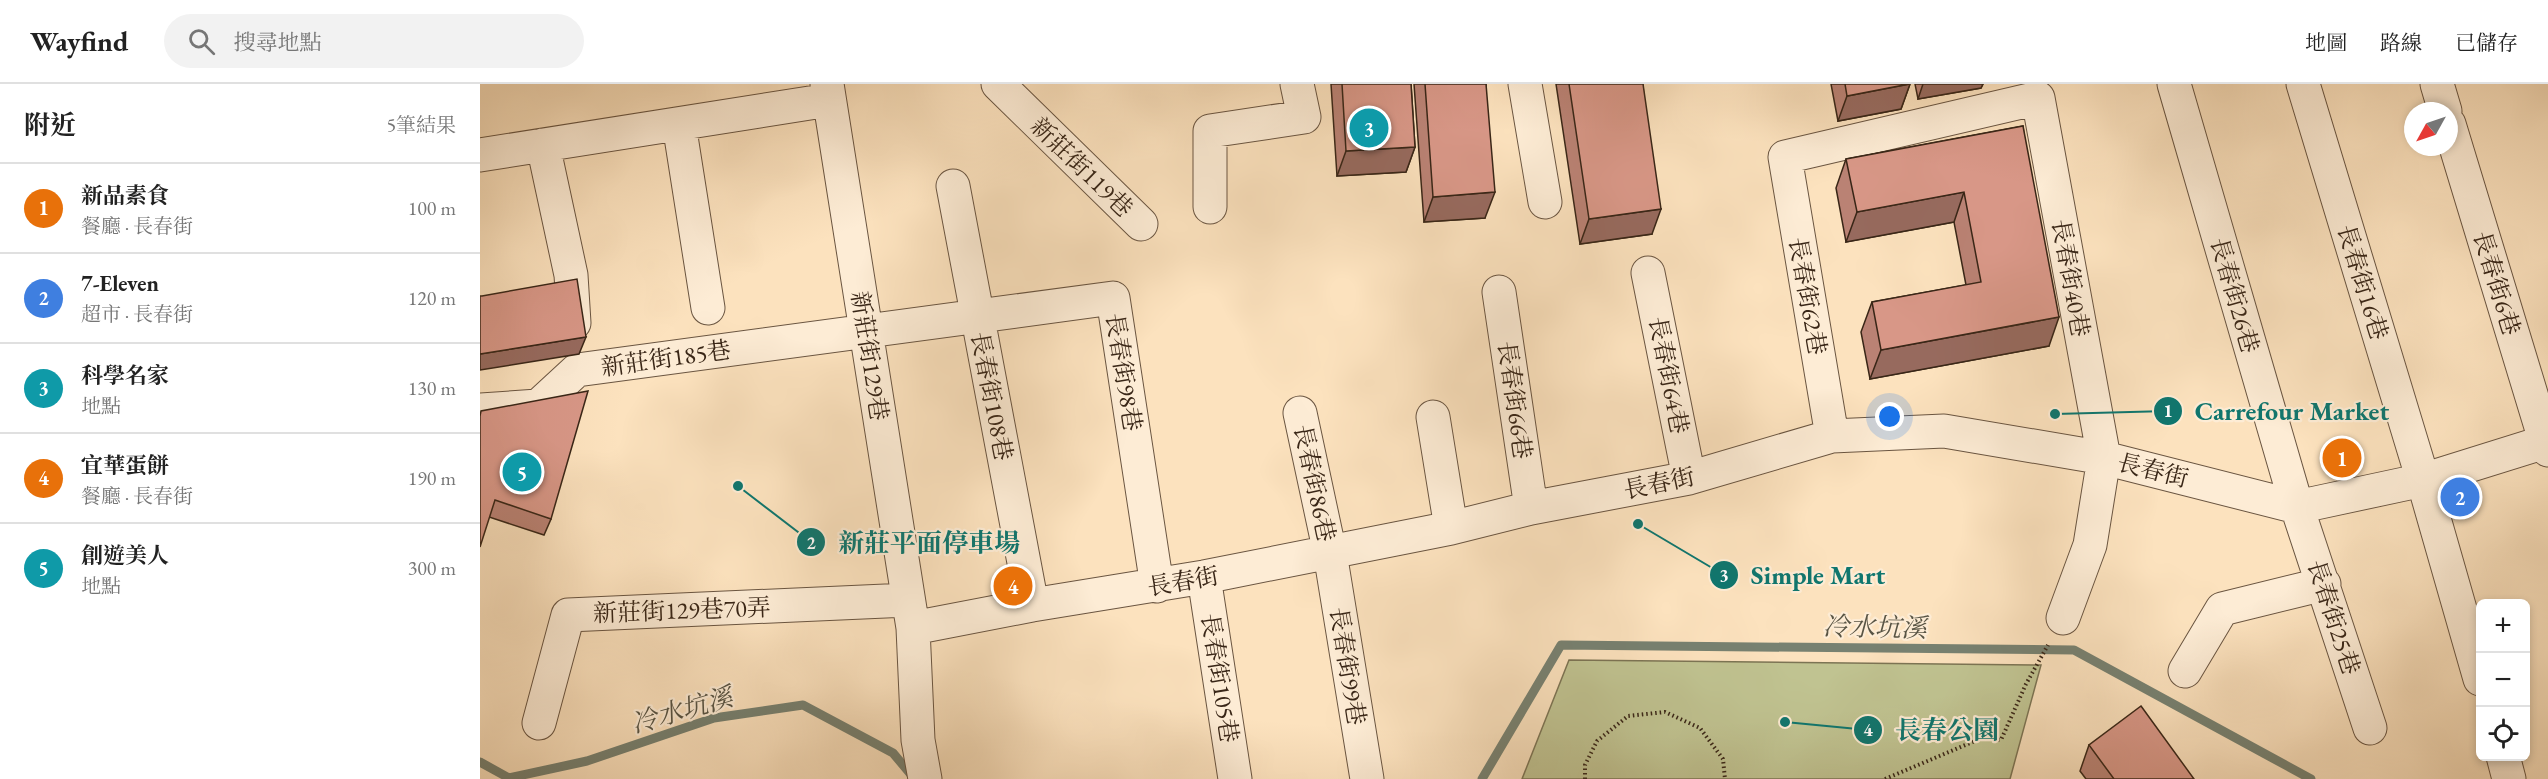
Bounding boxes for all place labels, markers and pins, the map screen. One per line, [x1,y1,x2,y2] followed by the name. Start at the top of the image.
[1350,106,1388,150] pin: 3
[2153,389,2401,433] callout: Carrefour Market
[2322,436,2362,481] pin: 1
[502,450,542,494] pin: 5
[2440,474,2480,520] pin: 2
[796,520,1032,564] callout: 新莊平面停車場
[1709,553,1898,597] callout: Simple Mart
[994,564,1032,608] pin: 4
[1853,708,2011,752] callout: 長春公園

